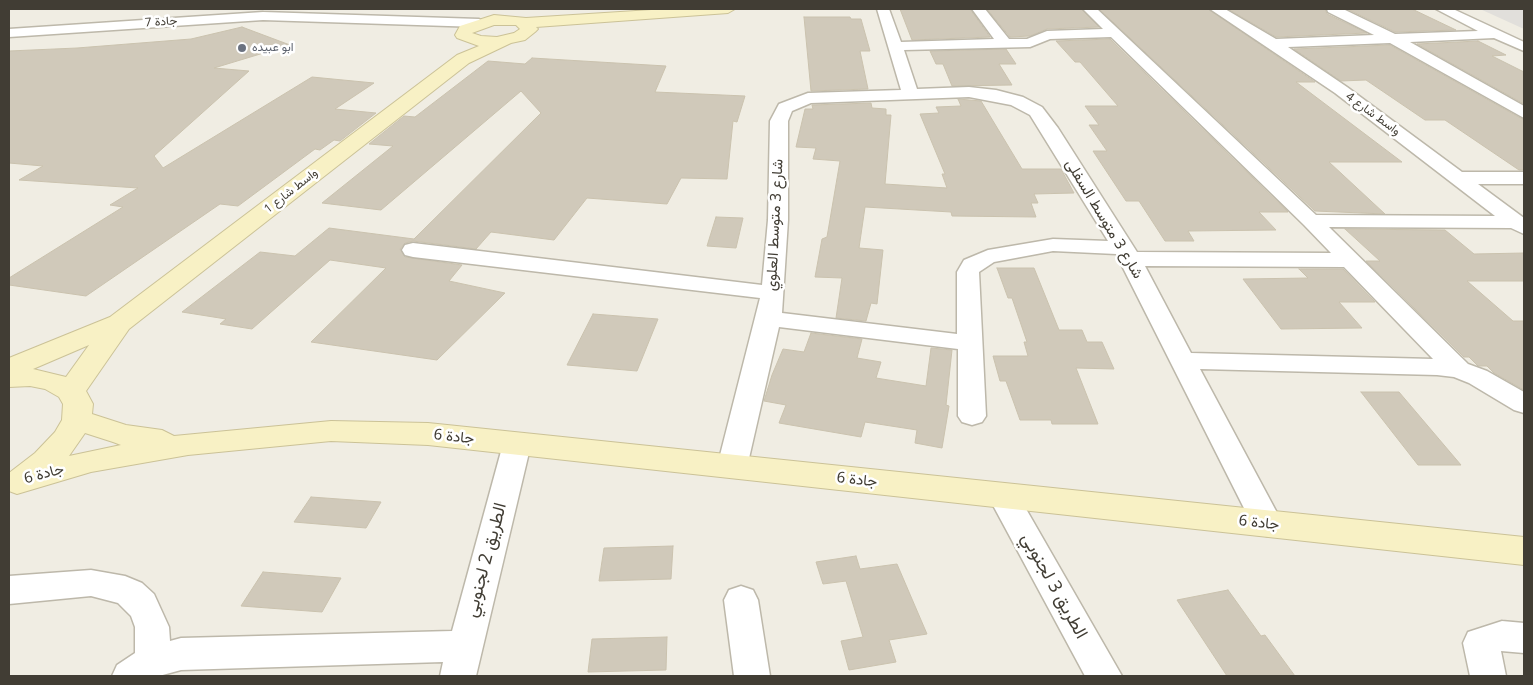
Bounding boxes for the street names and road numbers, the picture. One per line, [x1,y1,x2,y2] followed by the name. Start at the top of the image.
[144,14,178,30] street label: جادة 7
[1343,89,1403,139] street label: واسط شارع 4
[1061,156,1147,282] street label: شارع 3 متوسط السفلى
[763,159,787,291] street label: شارع 3 متوسط العلوي
[261,166,321,216] street label: واسط شارع 1
[433,426,475,448] street label: جادة 6
[22,460,66,488] street label: جادة 6
[836,469,878,491] street label: جادة 6
[460,500,512,620] street label: الطريق 2 لجنوبي
[1238,512,1280,534] street label: جادة 6
[1016,529,1092,643] street label: الطريق 3 لجنوبي

